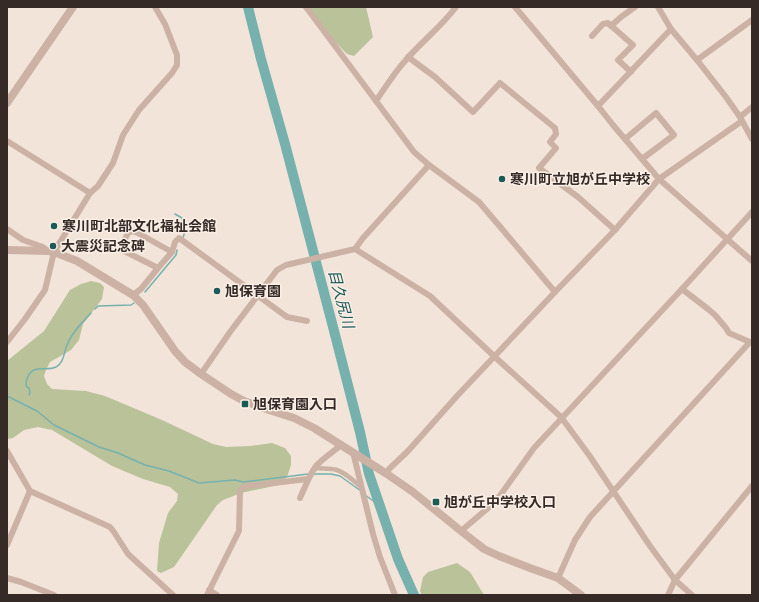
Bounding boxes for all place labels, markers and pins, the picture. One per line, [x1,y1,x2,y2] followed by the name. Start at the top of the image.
[510,171,650,188] place label: 寒川町立旭が丘中学校
[497,174,507,184] marker: 寒川町立旭が丘中学校
[62,218,216,235] place label: 寒川町北部文化福祉会館
[49,221,59,231] marker: 寒川町北部文化福祉会館
[61,238,145,255] place label: 大震災記念碑
[48,241,58,251] marker: 大震災記念碑
[225,283,281,300] place label: 旭保育園
[212,286,222,296] marker: 旭保育園
[253,396,337,413] place label: 旭保育園入口
[240,399,250,409] marker: 旭保育園入口
[444,494,556,511] place label: 旭が丘中学校入口
[431,497,441,507] marker: 旭が丘中学校入口

